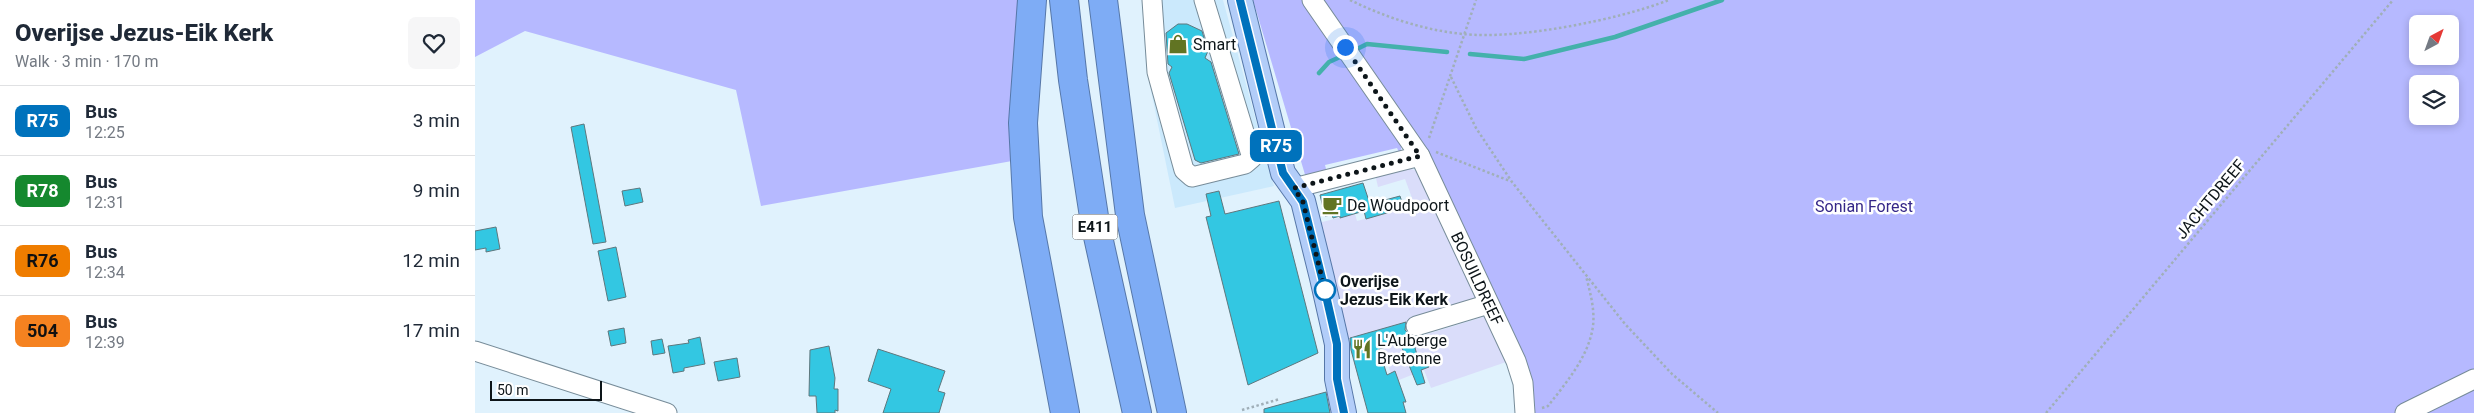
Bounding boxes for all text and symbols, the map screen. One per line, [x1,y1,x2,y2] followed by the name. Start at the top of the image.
[2409,15,2459,65] north arrow
[2409,15,2459,125] map controls
[408,17,460,69] button: heart
[15,19,273,47] text: Overijse Jezus-Eik Kerk
[1167,33,1189,55] shop icon: Smart
[1193,35,1236,54] place label: Smart
[1333,35,1358,60] your location
[15,52,159,71] text: Walk · 3 min · 170 m
[2409,75,2459,125] button: layers
[85,100,118,123] text: Bus
[413,109,460,132] text: 3 min
[26,110,59,131] text: R75
[85,123,125,142] text: 12:25
[1247,130,1305,162] line badge: R75
[1260,135,1292,156] text: R75
[2172,156,2249,243] street label: JACHTDREEF
[85,170,118,193] text: Bus
[413,179,460,202] text: 9 min
[26,180,59,201] text: R78
[85,193,125,212] text: 12:31
[1321,194,1343,216] cafe icon: De Woudpoort
[1347,196,1449,215] place label: De Woudpoort
[1815,197,1913,216] park label: Sonian Forest
[1073,214,1117,240] road number: E411
[1447,229,1507,329] street label: BOSUILDREEF
[85,240,118,263] text: Bus
[402,249,460,272] text: 12 min
[26,250,59,271] text: R76
[85,263,125,282] text: 12:34
[1340,272,1448,309] place label: Overijse Jezus-Eik Kerk
[1314,279,1336,301] marker: Overijse Jezus-Eik Kerk
[85,310,118,333] text: Bus
[402,319,460,342] text: 17 min
[27,320,58,341] text: 504
[1377,331,1447,368] place label: L'Auberge Bretonne
[85,333,125,352] text: 12:39
[1351,338,1373,360] restaurant icon: L'Auberge Bretonne
[490,378,603,401] scale bar
[497,382,529,398] text: 50 m

